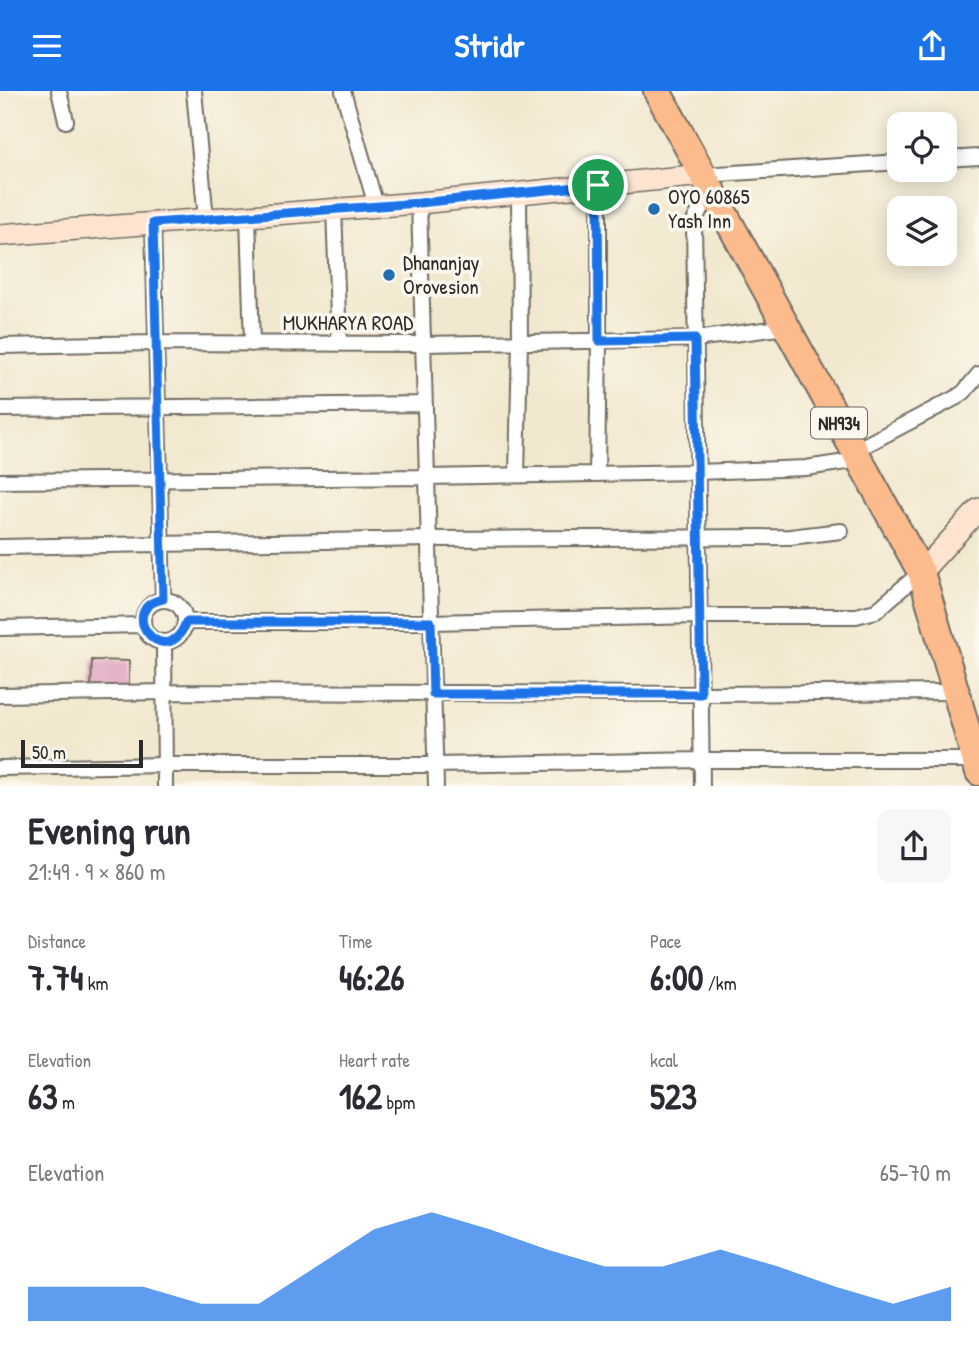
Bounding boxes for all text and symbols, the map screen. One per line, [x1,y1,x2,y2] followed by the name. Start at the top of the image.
[455,24,524,67] text: Stridr
[28,27,66,65] icon: menu
[913,27,951,65] icon: share
[887,112,957,266] map controls
[887,112,957,182] button: locate
[568,155,628,215] pin
[579,166,617,204] icon: arrive
[668,182,750,235] place label: OYO 60865 Yash Inn
[887,196,957,266] button: layers
[646,201,662,217] marker: OYO 60865 Yash Inn
[403,248,479,301] place label: Dhananjay Orovesion
[381,267,397,283] marker: Dhananjay Orovesion
[283,308,413,337] street label: MUKHARYA ROAD
[811,407,867,439] road number: NH934
[21,737,144,769] scale bar
[32,739,66,765] text: 50 m
[28,804,191,856] text: Evening run
[877,809,951,883] button: share
[28,856,165,887] text: 21:49 · 9 × 860 m
[28,928,86,954] text: Distance
[339,928,373,954] text: Time
[650,928,682,954] text: Pace
[28,954,83,1001] text: 7.74
[339,954,405,1001] text: 46:26
[650,954,703,1001] text: 6:00
[83,970,108,996] text: km
[703,970,737,996] text: /km
[28,1047,91,1073] text: Elevation
[339,1047,410,1073] text: Heart rate
[650,1047,678,1073] text: kcal
[28,1073,58,1120] text: 63
[339,1073,382,1120] text: 162
[650,1073,697,1120] text: 523
[58,1089,75,1115] text: m
[382,1089,415,1115] text: bpm
[28,1157,104,1188] text: Elevation
[880,1157,951,1188] text: 65–70 m

